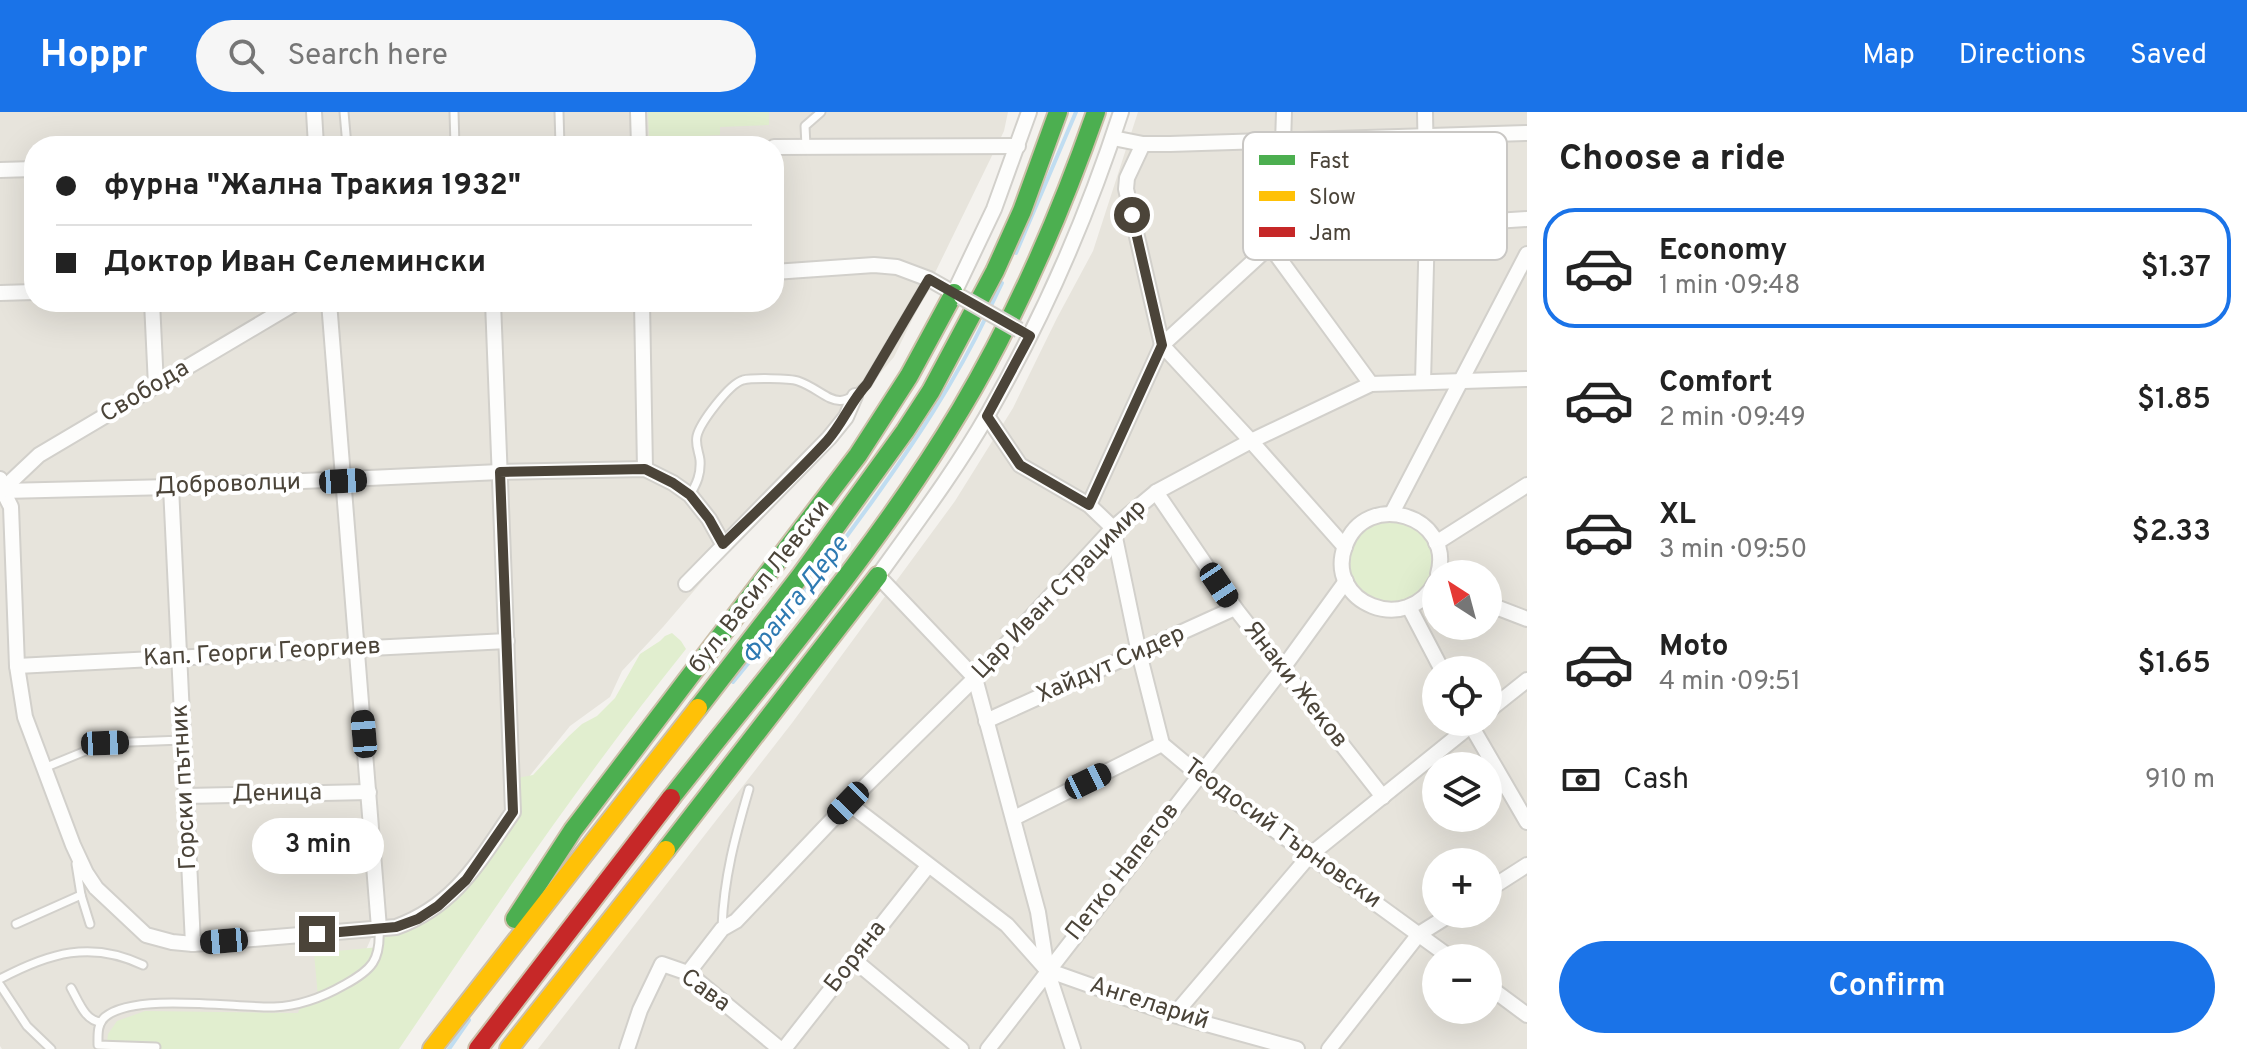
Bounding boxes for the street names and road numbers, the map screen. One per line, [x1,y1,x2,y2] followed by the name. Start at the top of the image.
[95,354,195,430] street label: Свобода
[155,467,301,503] street label: Доброволци
[683,494,837,680] street label: бул. Васил Левски
[966,494,1154,686] street label: Цар Иван Страцимир
[1236,615,1354,755] street label: Янаки Жеков
[1032,619,1190,711] street label: Хайдут Сидер
[142,632,382,674] street label: Кап. Георги Георгиев
[166,703,204,871] street label: Горски пътник
[1177,752,1387,916] street label: Теодосий Търновски
[232,778,322,810] street label: Деница
[1060,797,1186,947] street label: Петко Напетов
[819,915,893,999] street label: Боряна
[674,963,736,1019] street label: Сава
[1086,971,1212,1037] street label: Ангеларий

